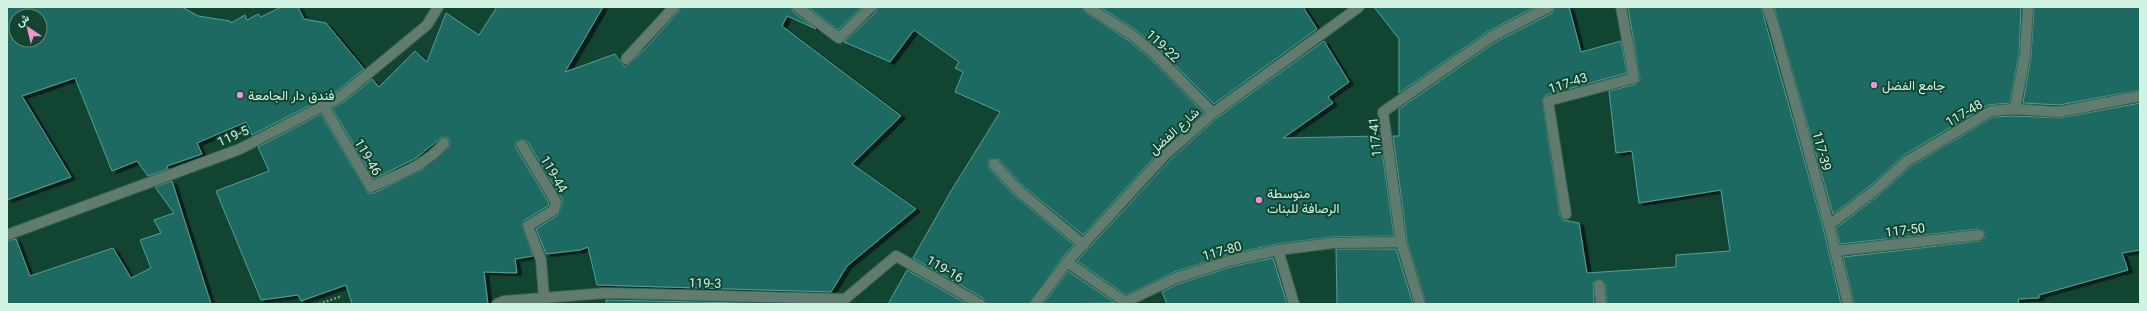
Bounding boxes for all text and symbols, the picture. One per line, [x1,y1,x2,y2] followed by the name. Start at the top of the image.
[8,8,48,48] north arrow
[13,11,32,29] text: ش
[1143,27,1183,65] street label: 119-22
[1547,70,1589,96] street label: 117-43
[1882,78,1945,95] place label: جامع الفضل
[1869,80,1879,90] marker: جامع الفضل
[248,88,335,104] place label: فندق دار الجامعة
[235,90,245,100] marker: فندق دار الجامعة
[1943,96,1985,130] street label: 117-48
[1146,105,1204,159] street label: شارع الفضل
[1366,116,1384,158] street label: 117-41
[215,122,251,150] street label: 119-5
[1810,130,1834,172] street label: 117-39
[351,136,385,178] street label: 119-46
[537,153,571,196] street label: 119-44
[1267,186,1339,217] place label: متوسطة الرصافة للبنات
[1254,195,1264,205] marker: متوسطة الرصافة للبنات
[1884,220,1926,240] street label: 117-50
[1201,238,1243,264] street label: 117-80
[924,252,966,286] street label: 119-16
[688,275,722,291] street label: 119-3

